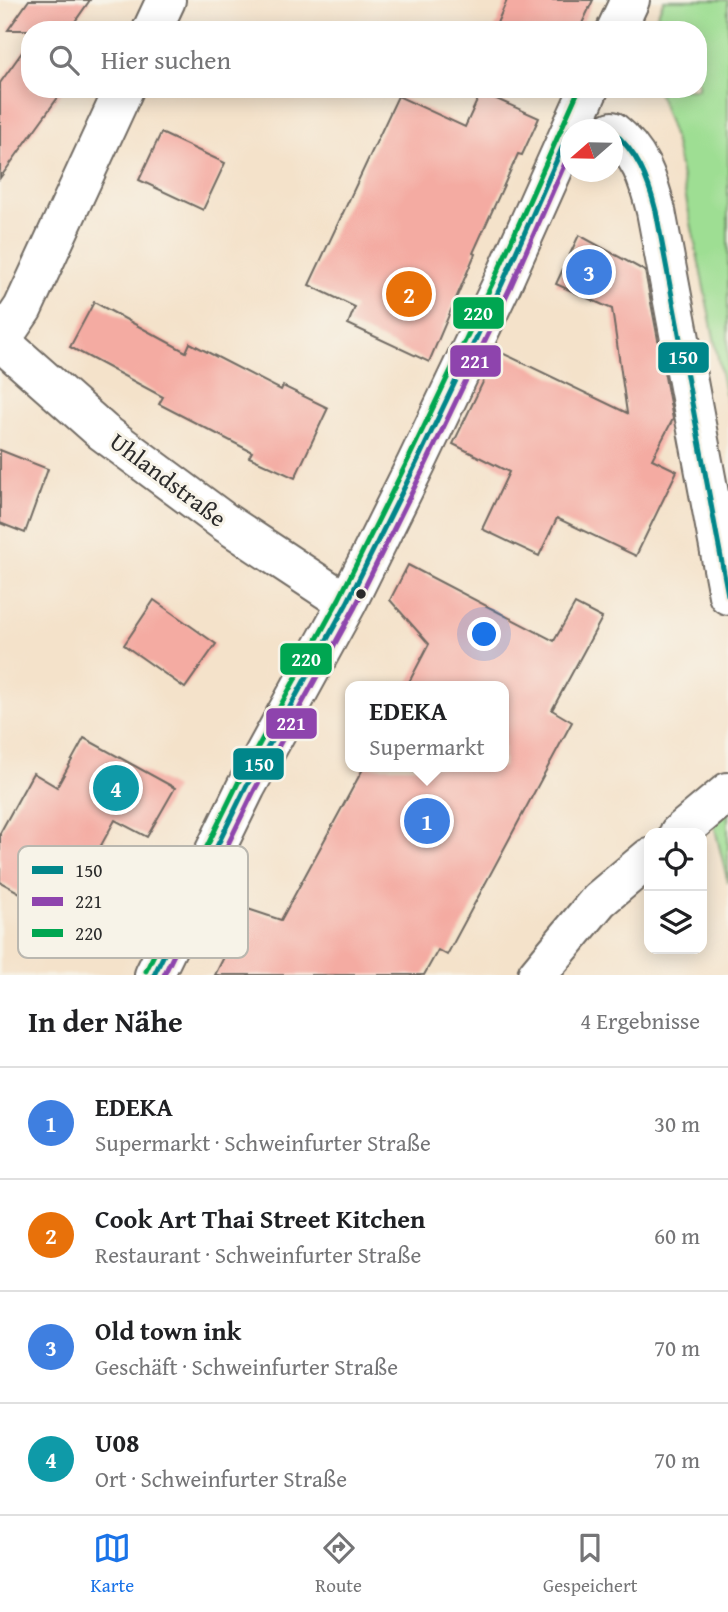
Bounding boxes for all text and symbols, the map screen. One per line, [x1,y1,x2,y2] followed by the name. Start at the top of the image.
[21,21,707,98] search box
[101,40,231,79] text: Hier suchen
[45,41,83,79] icon: search
[560,119,623,182] north arrow
[566,246,612,298] pin: 3
[386,268,432,320] pin: 2
[452,296,505,330] line badge: 220
[463,299,493,327] text: 220
[657,341,710,374] line badge: 150
[668,343,698,371] text: 150
[449,344,502,378] line badge: 221
[460,347,490,375] text: 221
[103,424,234,535] street label: Uhlandstraße
[354,587,368,601] unlabelled marker
[467,617,501,651] your location
[279,642,333,676] line badge: 220
[291,645,321,673] text: 220
[345,681,509,772] popup
[369,691,447,730] text: EDEKA
[265,707,318,740] line badge: 221
[276,709,306,737] text: 221
[369,730,485,763] text: Supermarkt
[232,747,285,781] line badge: 150
[244,750,274,778] text: 150
[93,762,139,814] pin: 4
[404,795,450,847] pin: 1
[644,828,707,954] map controls
[644,828,707,891] button: locate
[18,846,248,958] legend
[75,856,102,884] text: 150
[75,887,102,915] text: 221
[644,891,707,954] button: layers
[75,919,102,947] text: 220
[28,999,183,1043] text: In der Nähe
[580,1004,700,1037] text: 4 Ergebnisse
[95,1087,173,1126] text: EDEKA
[45,1107,57,1140] text: 1
[654,1107,700,1140] text: 30 m
[95,1126,431,1159] text: Supermarkt · Schweinfurter Straße
[95,1199,425,1238] text: Cook Art Thai Street Kitchen
[45,1219,57,1252] text: 2
[654,1219,700,1252] text: 60 m
[95,1238,421,1271] text: Restaurant · Schweinfurter Straße
[95,1311,241,1350] text: Old town ink
[45,1331,57,1364] text: 3
[654,1331,700,1364] text: 70 m
[95,1350,398,1383] text: Geschäft · Schweinfurter Straße
[95,1423,139,1462] text: U08
[45,1443,57,1476] text: 4
[654,1443,700,1476] text: 70 m
[95,1462,347,1495] text: Ort · Schweinfurter Straße
[91,1529,134,1599] tab: Karte
[315,1529,362,1599] tab: Route
[543,1529,637,1599] tab: Gespeichert

